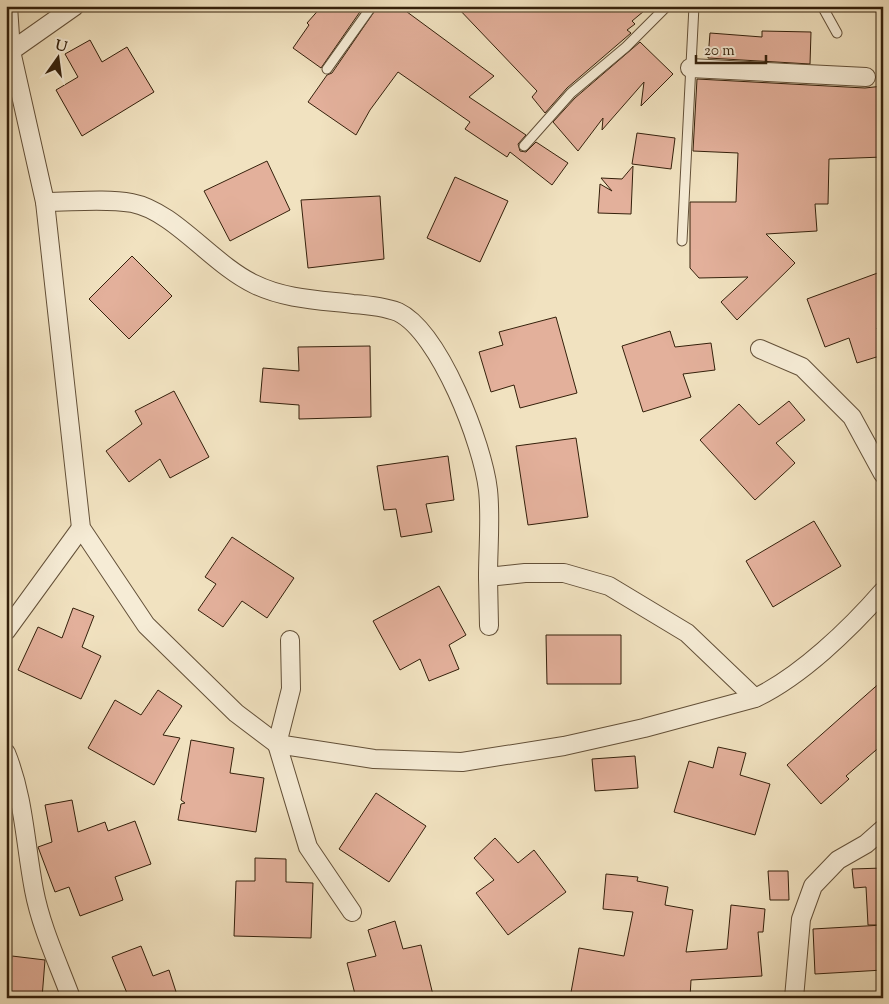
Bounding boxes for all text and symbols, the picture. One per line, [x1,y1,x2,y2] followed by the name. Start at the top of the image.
[32,32,82,82] north arrow
[696,32,766,64] scale bar
[53,36,69,59] text: U
[704,41,735,62] text: 20 m

